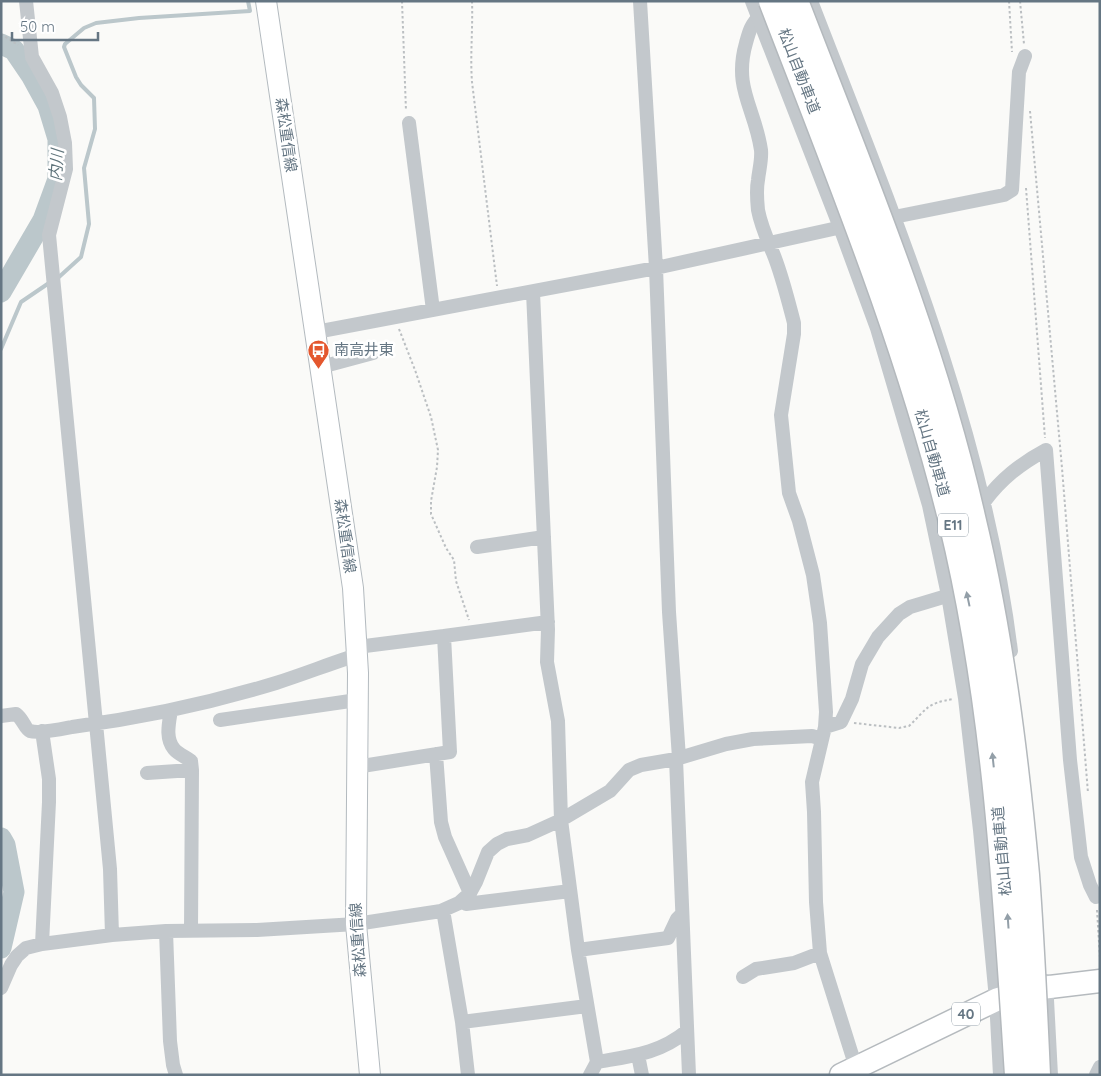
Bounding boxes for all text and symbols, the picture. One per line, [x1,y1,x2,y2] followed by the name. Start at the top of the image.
[12,10,99,42] scale bar
[20,17,55,36] text: 50 m
[774,25,824,116] street label: 松山自動車道
[272,96,301,173] street label: 森松重信線
[45,146,67,182] water label: 内川
[306,338,330,369] bus stop icon: 南高井東
[334,340,394,359] place label: 南高井東
[911,407,954,499] street label: 松山自動車道
[331,497,360,574] street label: 森松重信線
[938,514,968,536] road number: E11
[964,591,972,607] one-way arrow
[989,751,997,767] one-way arrow
[988,805,1015,897] street label: 松山自動車道
[345,902,370,978] street label: 森松重信線
[1003,913,1011,929] one-way arrow
[952,1002,980,1026] road number: 40

